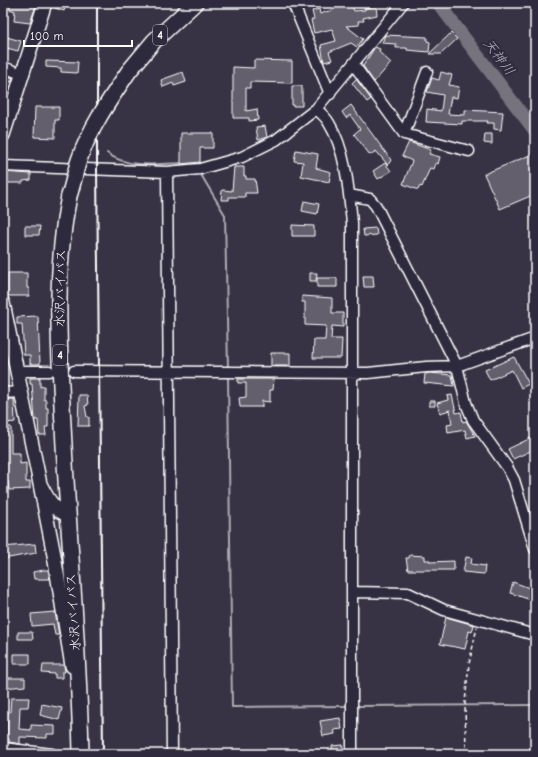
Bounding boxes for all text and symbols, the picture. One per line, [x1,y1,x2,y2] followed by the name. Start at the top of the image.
[24,22,132,48] scale bar
[153,25,167,45] road number: 4
[30,29,63,43] text: 100 m
[480,35,518,79] water label: 天神川
[52,249,68,327] street label: 水沢バイパス
[53,345,67,365] road number: 4
[63,573,83,651] street label: 水沢バイパス

